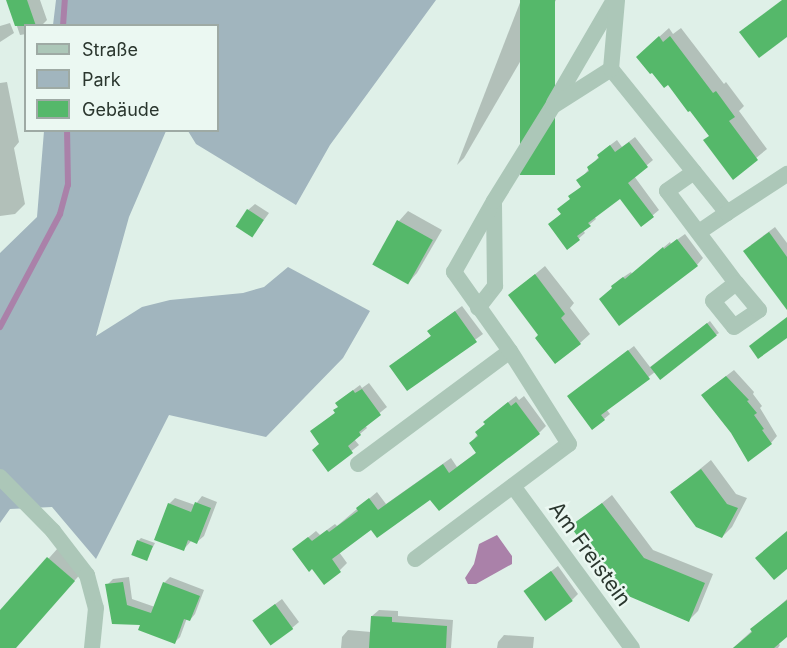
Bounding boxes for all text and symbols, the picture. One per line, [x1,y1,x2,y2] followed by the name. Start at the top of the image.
[24,24,219,132] legend
[82,39,138,60] text: Straße
[82,69,121,90] text: Park
[82,99,159,120] text: Gebäude
[544,497,636,611] street label: Am Freistein

